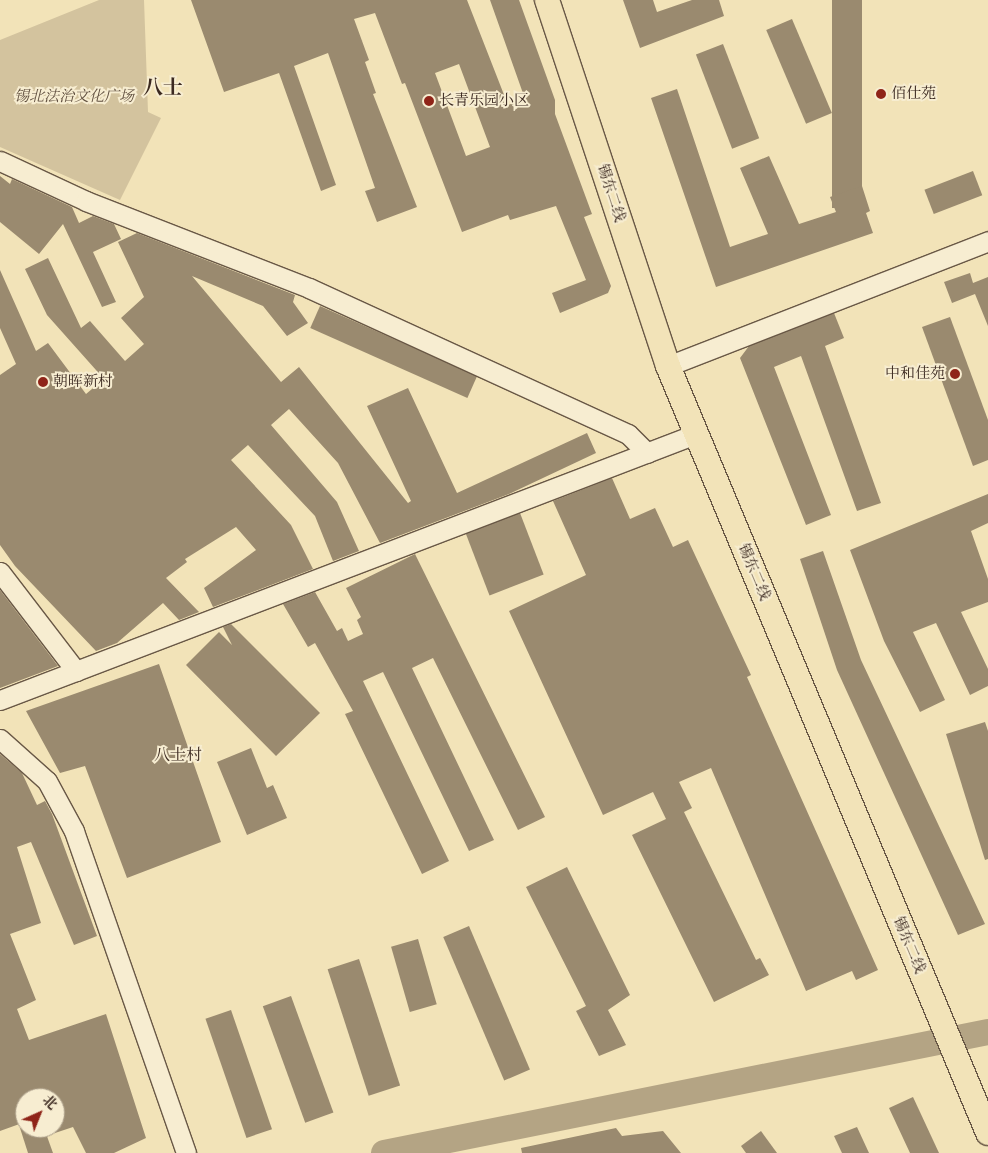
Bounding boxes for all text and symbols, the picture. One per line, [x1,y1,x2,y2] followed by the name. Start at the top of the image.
[143,76,183,100] district label: 八士
[891,85,936,103] place label: 佰仕苑
[14,88,134,106] park label: 锡北法治文化广场
[875,88,887,100] marker: 佰仕苑
[439,92,529,110] place label: 长青乐园小区
[423,95,435,107] marker: 长青乐园小区
[593,162,629,224] street label: 锡东二线
[885,365,945,383] place label: 中和佳苑
[949,368,961,380] marker: 中和佳苑
[53,373,113,391] place label: 朝晖新村
[37,376,49,388] marker: 朝晖新村
[734,541,774,603] street label: 锡东二线
[154,746,202,766] district label: 八士村
[889,914,929,976] street label: 锡东二线
[15,1088,65,1138] north arrow
[38,1092,61,1114] text: 北

